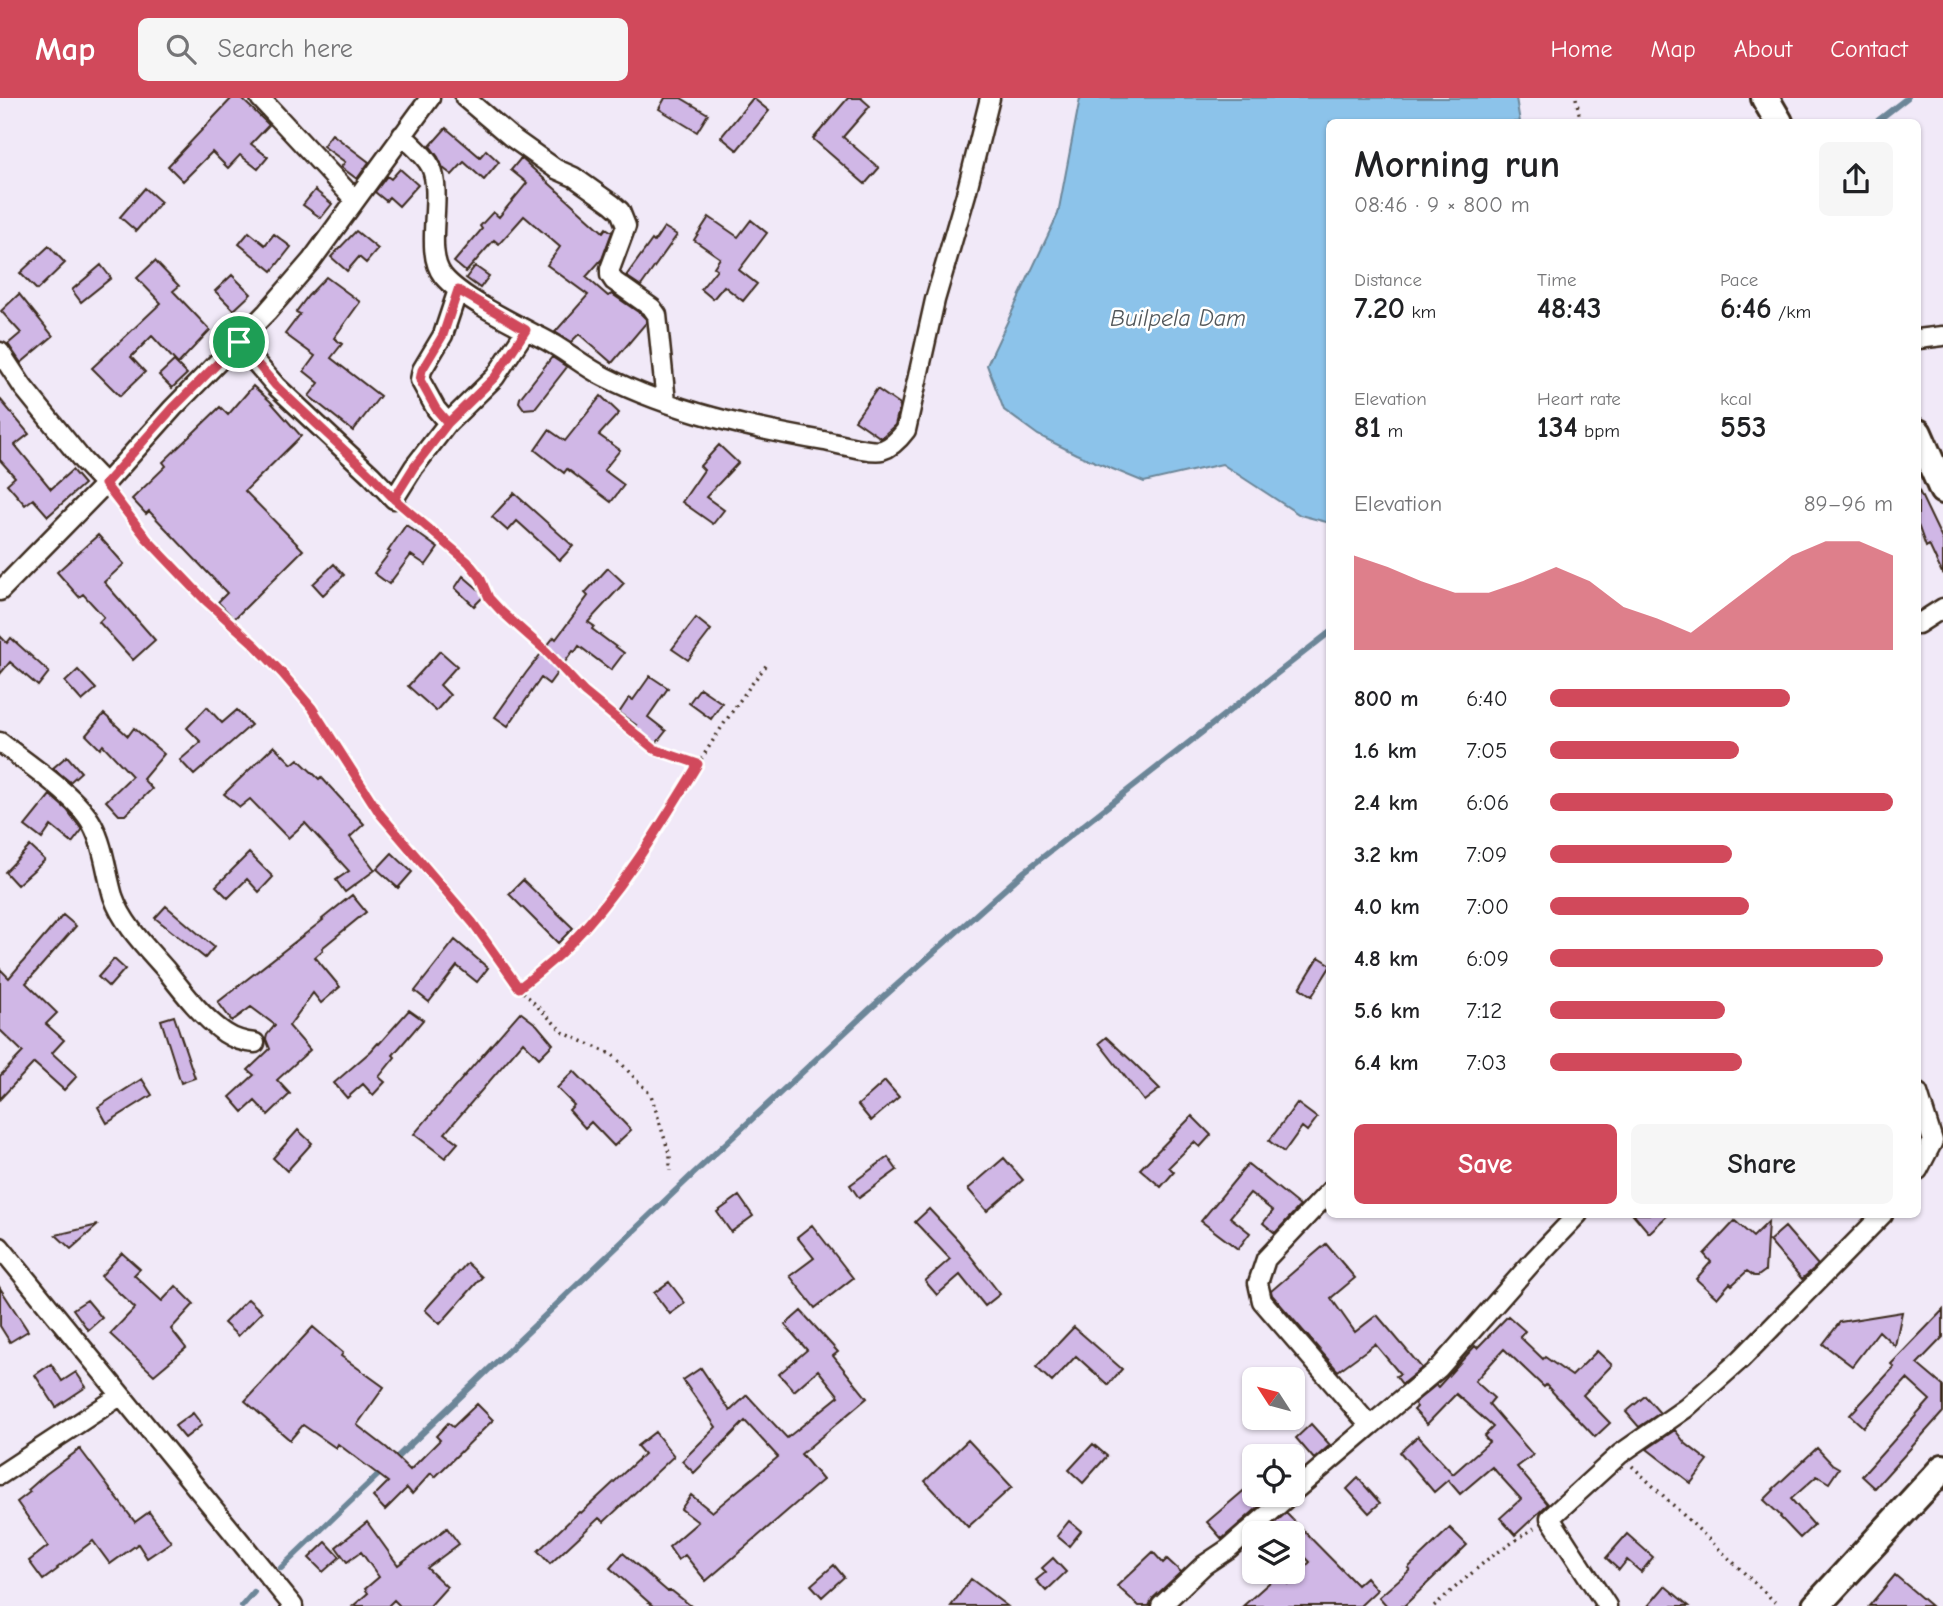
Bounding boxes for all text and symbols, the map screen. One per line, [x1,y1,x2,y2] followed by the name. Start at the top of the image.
[138,18,628,81] search box
[35,30,96,68] text: Map
[162,30,200,68] icon: search
[218,34,353,64] text: Search here
[1551,35,1612,63] text: Home
[1650,35,1696,63] text: Map
[1734,35,1792,63] text: About
[1830,35,1908,63] text: Contact
[1819,142,1893,216] button: share
[1354,143,1560,187] text: Morning run
[1354,191,1530,218] text: 08:46 · 9 × 800 m
[1354,269,1422,291] text: Distance
[1537,269,1576,291] text: Time
[1720,269,1758,291] text: Pace
[1354,291,1405,326] text: 7.20
[1537,291,1602,326] text: 48:43
[1720,291,1772,326] text: 6:46
[1405,301,1436,323] text: km
[1772,301,1811,323] text: /km
[1110,304,1246,332] water label: Builpela Dam
[209,312,269,372] pin
[220,323,258,361] icon: arrive
[1354,388,1427,410] text: Elevation
[1537,388,1621,410] text: Heart rate
[1720,388,1752,410] text: kcal
[1354,410,1381,445] text: 81
[1537,410,1578,445] text: 134
[1720,410,1767,445] text: 553
[1381,420,1403,442] text: m
[1578,420,1620,442] text: bpm
[1354,490,1442,517] text: Elevation
[1804,490,1893,517] text: 89–96 m
[1354,685,1419,712] text: 800 m
[1466,685,1508,712] text: 6:40
[1354,737,1417,764] text: 1.6 km
[1466,737,1508,764] text: 7:05
[1354,789,1418,816] text: 2.4 km
[1466,789,1509,816] text: 6:06
[1354,841,1419,868] text: 3.2 km
[1466,841,1507,868] text: 7:09
[1354,893,1420,920] text: 4.0 km
[1466,893,1509,920] text: 7:00
[1354,945,1418,972] text: 4.8 km
[1466,945,1509,972] text: 6:09
[1354,997,1420,1024] text: 5.6 km
[1466,997,1502,1024] text: 7:12
[1354,1049,1419,1076] text: 6.4 km
[1466,1049,1507,1076] text: 7:03
[1354,1124,1617,1204] button: Save
[1631,1124,1893,1204] button: Share
[1242,1367,1306,1430] north arrow
[1242,1367,1305,1584] map controls
[1242,1444,1305,1507] button: locate
[1242,1521,1305,1584] button: layers

